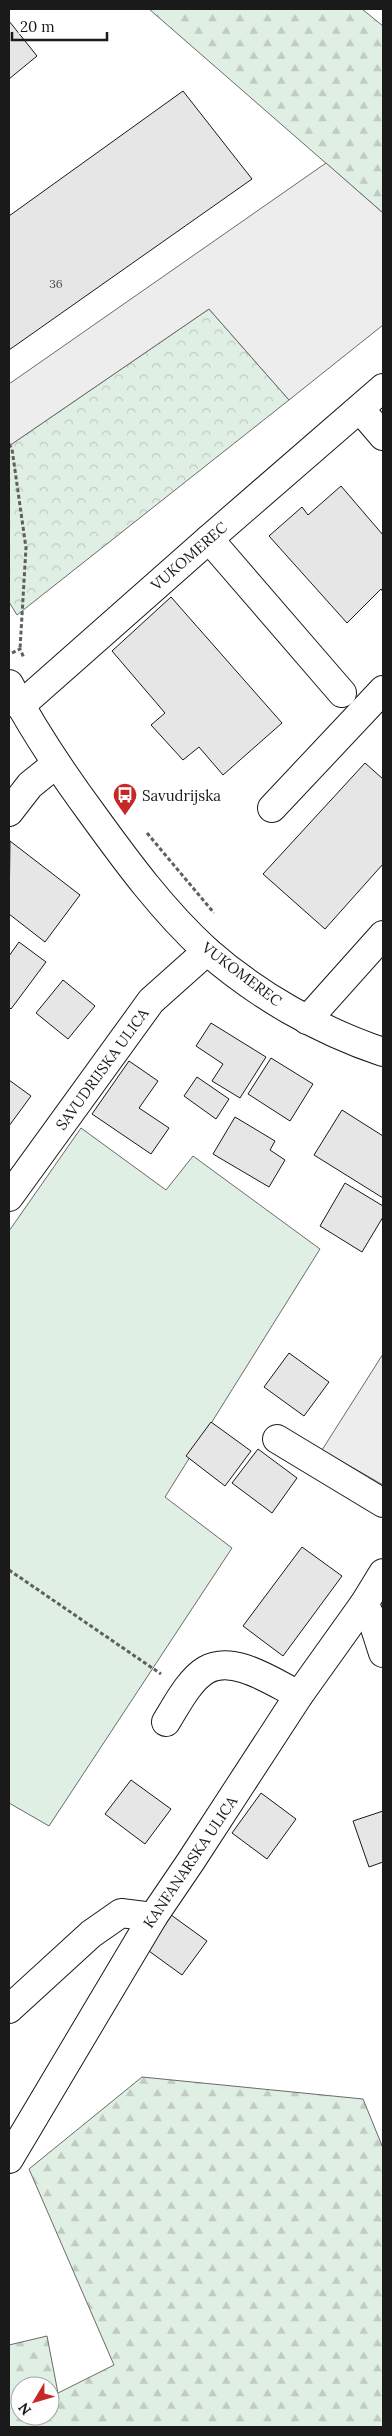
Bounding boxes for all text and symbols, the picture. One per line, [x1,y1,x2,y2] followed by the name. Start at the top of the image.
[12,10,108,42] scale bar
[20,17,55,36] text: 20 m
[49,276,63,291] house number: 36
[146,517,232,595] street label: VUKOMEREC
[112,782,138,816] bus stop icon: Savudrijska
[142,786,221,805] place label: Savudrijska
[197,937,286,1011] street label: VUKOMEREC
[51,1004,153,1134] street label: SAVUDRIJSKA ULICA
[139,1792,242,1932] street label: KANFANARSKA ULICA
[10,2376,60,2426] north arrow
[14,2399,35,2419] text: N

